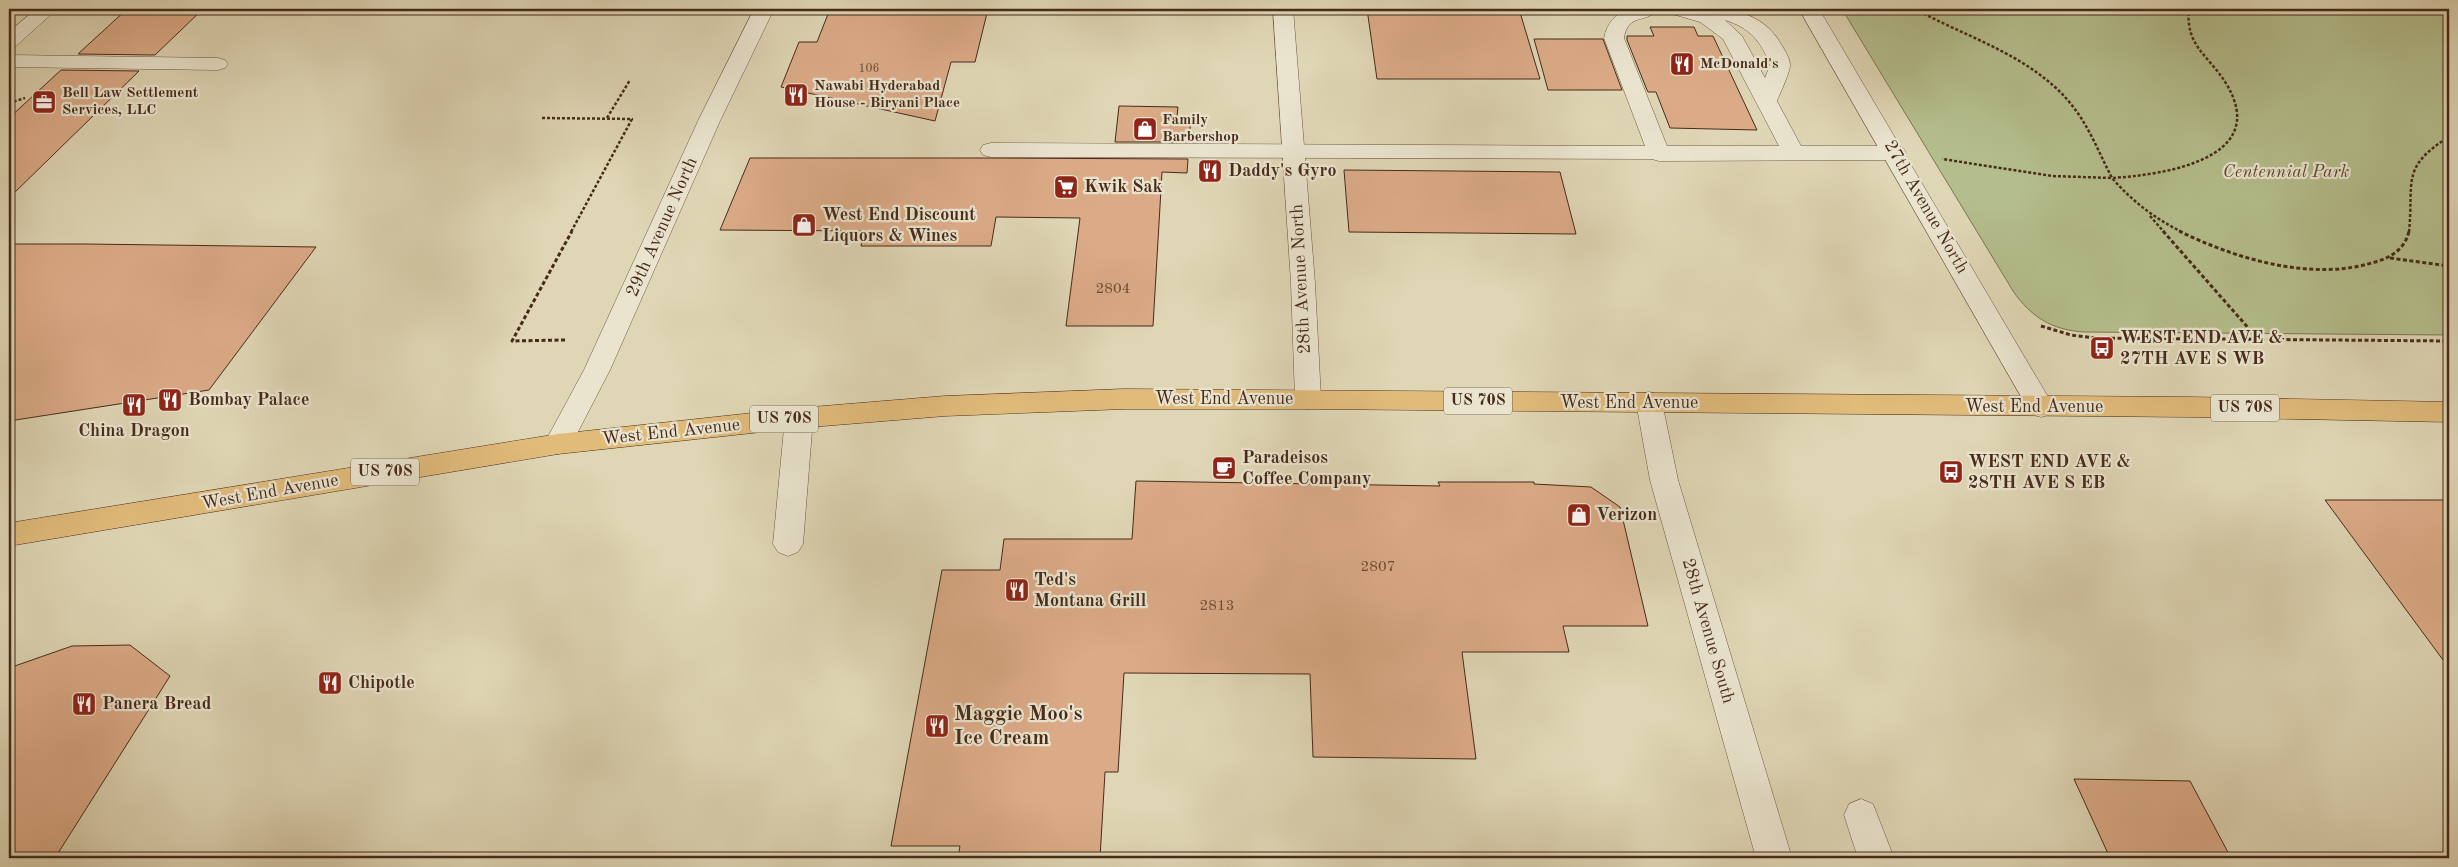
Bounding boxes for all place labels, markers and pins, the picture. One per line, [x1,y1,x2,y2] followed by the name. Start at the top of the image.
[1669,51,1695,77] restaurant icon: McDonald's
[1700,57,1778,72] place label: McDonald's
[814,79,960,111] place label: Nawabi Hyderabad House - Biryani Place
[783,82,809,108] restaurant icon: Nawabi Hyderabad House - Biryani Place
[62,86,199,118] place label: Bell Law Settlement Services, LLC
[31,89,57,115] office icon: Bell Law Settlement Services, LLC
[1162,113,1239,145] place label: Family Barbershop
[1132,116,1158,142] shop icon: Family Barbershop
[1197,158,1223,184] restaurant icon: Daddy's Gyro
[1228,162,1336,180] place label: Daddy's Gyro
[1053,174,1079,200] supermarket icon: Kwik Sak
[1084,178,1163,196] place label: Kwik Sak
[822,206,976,245] place label: West End Discount Liquors & Wines
[791,212,817,238] shop icon: West End Discount Liquors & Wines
[2120,329,2283,368] place label: WEST END AVE & 27TH AVE S WB
[2089,335,2115,361] bus stop icon: WEST END AVE & 27TH AVE S WB
[157,387,183,413] restaurant icon: Bombay Palace
[188,391,309,409] place label: Bombay Palace
[121,392,147,418] restaurant icon: China Dragon
[78,422,190,440] place label: China Dragon
[1242,449,1371,488] place label: Paradeisos Coffee Company
[1968,453,2131,492] place label: WEST END AVE & 28TH AVE S EB
[1211,455,1237,481] cafe icon: Paradeisos Coffee Company
[1938,459,1964,485] bus stop icon: WEST END AVE & 28TH AVE S EB
[1566,502,1592,528] shop icon: Verizon
[1596,506,1657,524] place label: Verizon
[1034,571,1147,610] place label: Ted's Montana Grill
[1004,577,1030,603] restaurant icon: Ted's Montana Grill
[317,670,343,696] restaurant icon: Chipotle
[348,674,415,692] place label: Chipotle
[71,691,97,717] restaurant icon: Panera Bread
[102,695,212,713] place label: Panera Bread
[954,704,1083,749] place label: Maggie Moo's Ice Cream
[924,713,950,739] restaurant icon: Maggie Moo's Ice Cream

